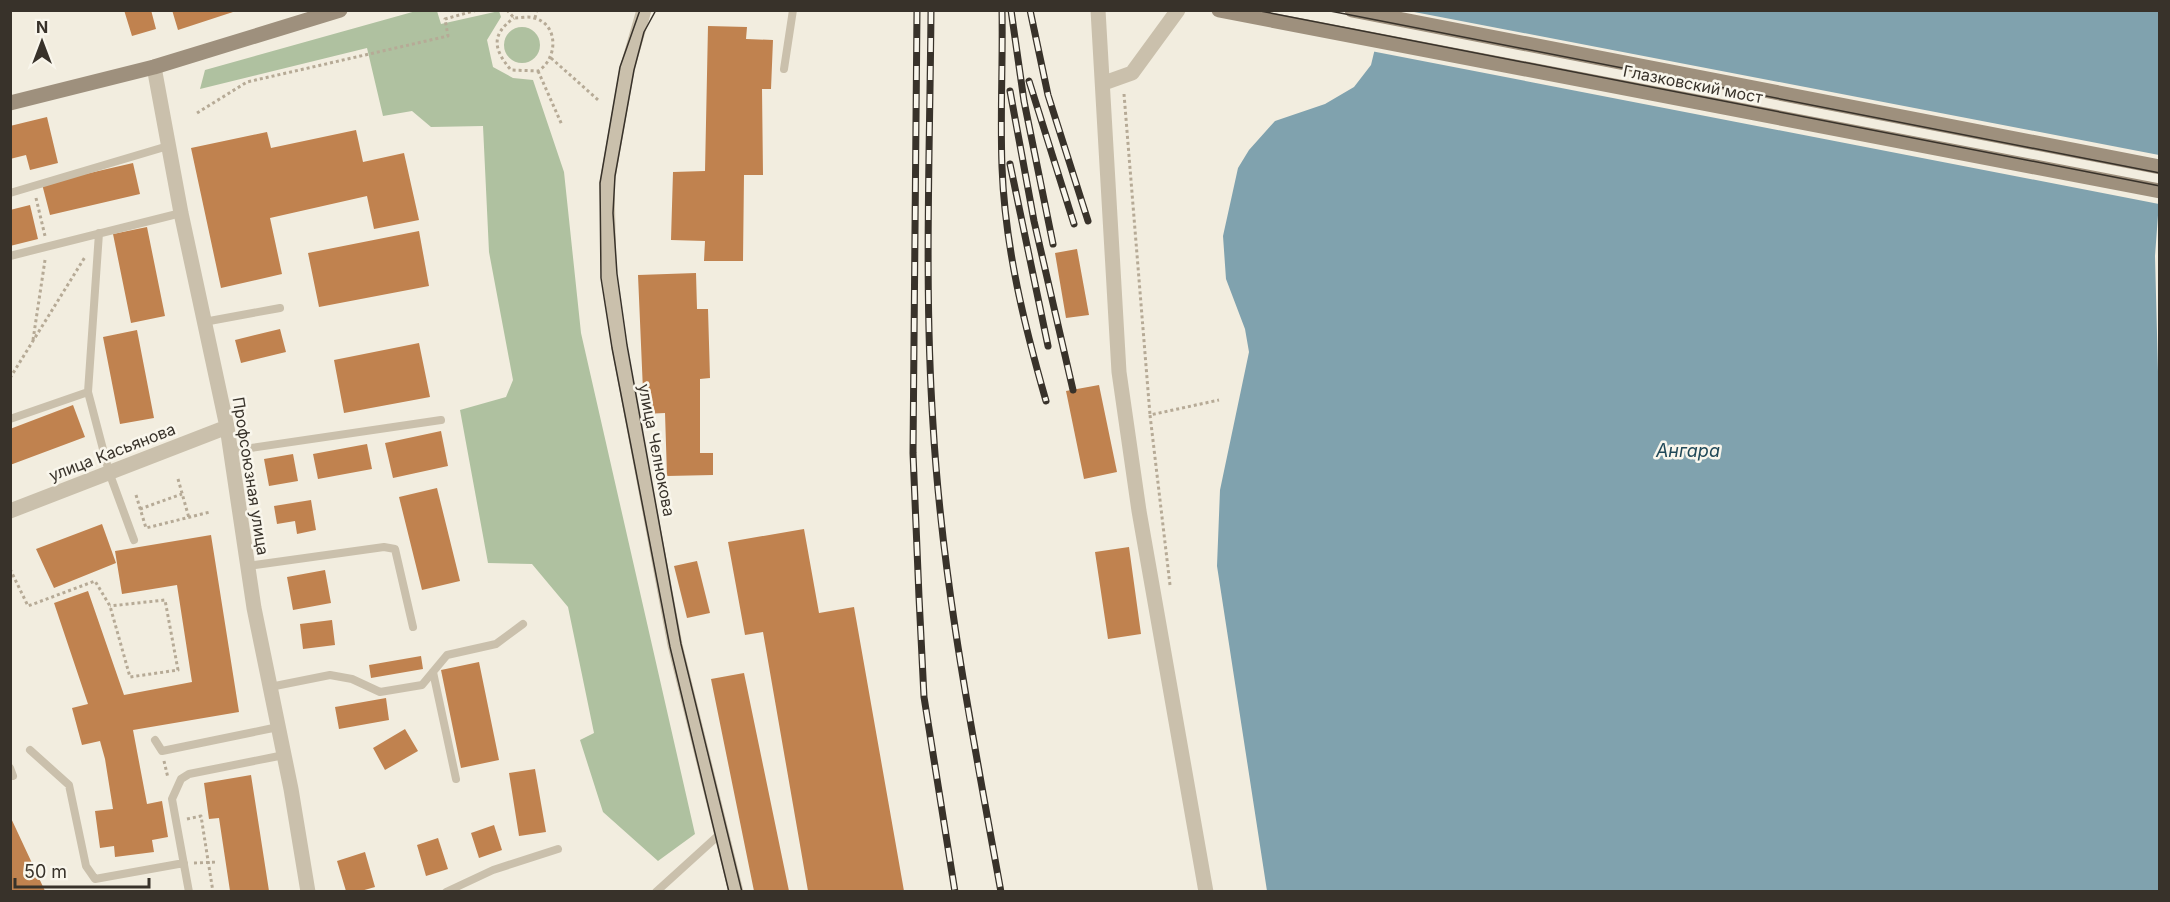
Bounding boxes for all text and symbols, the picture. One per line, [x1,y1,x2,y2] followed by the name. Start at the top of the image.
[12,12,72,72] north arrow
[36,17,48,37] text: N
[1621,61,1765,107] street label: Глазковский мост
[634,382,680,518] street label: улица Челнокова
[229,396,273,556] street label: Профсоюзная улица
[46,419,178,485] street label: улица Касьянова
[1655,440,1720,461] water label: Ангара
[15,851,148,889] scale bar
[24,861,67,882] text: 50 m

